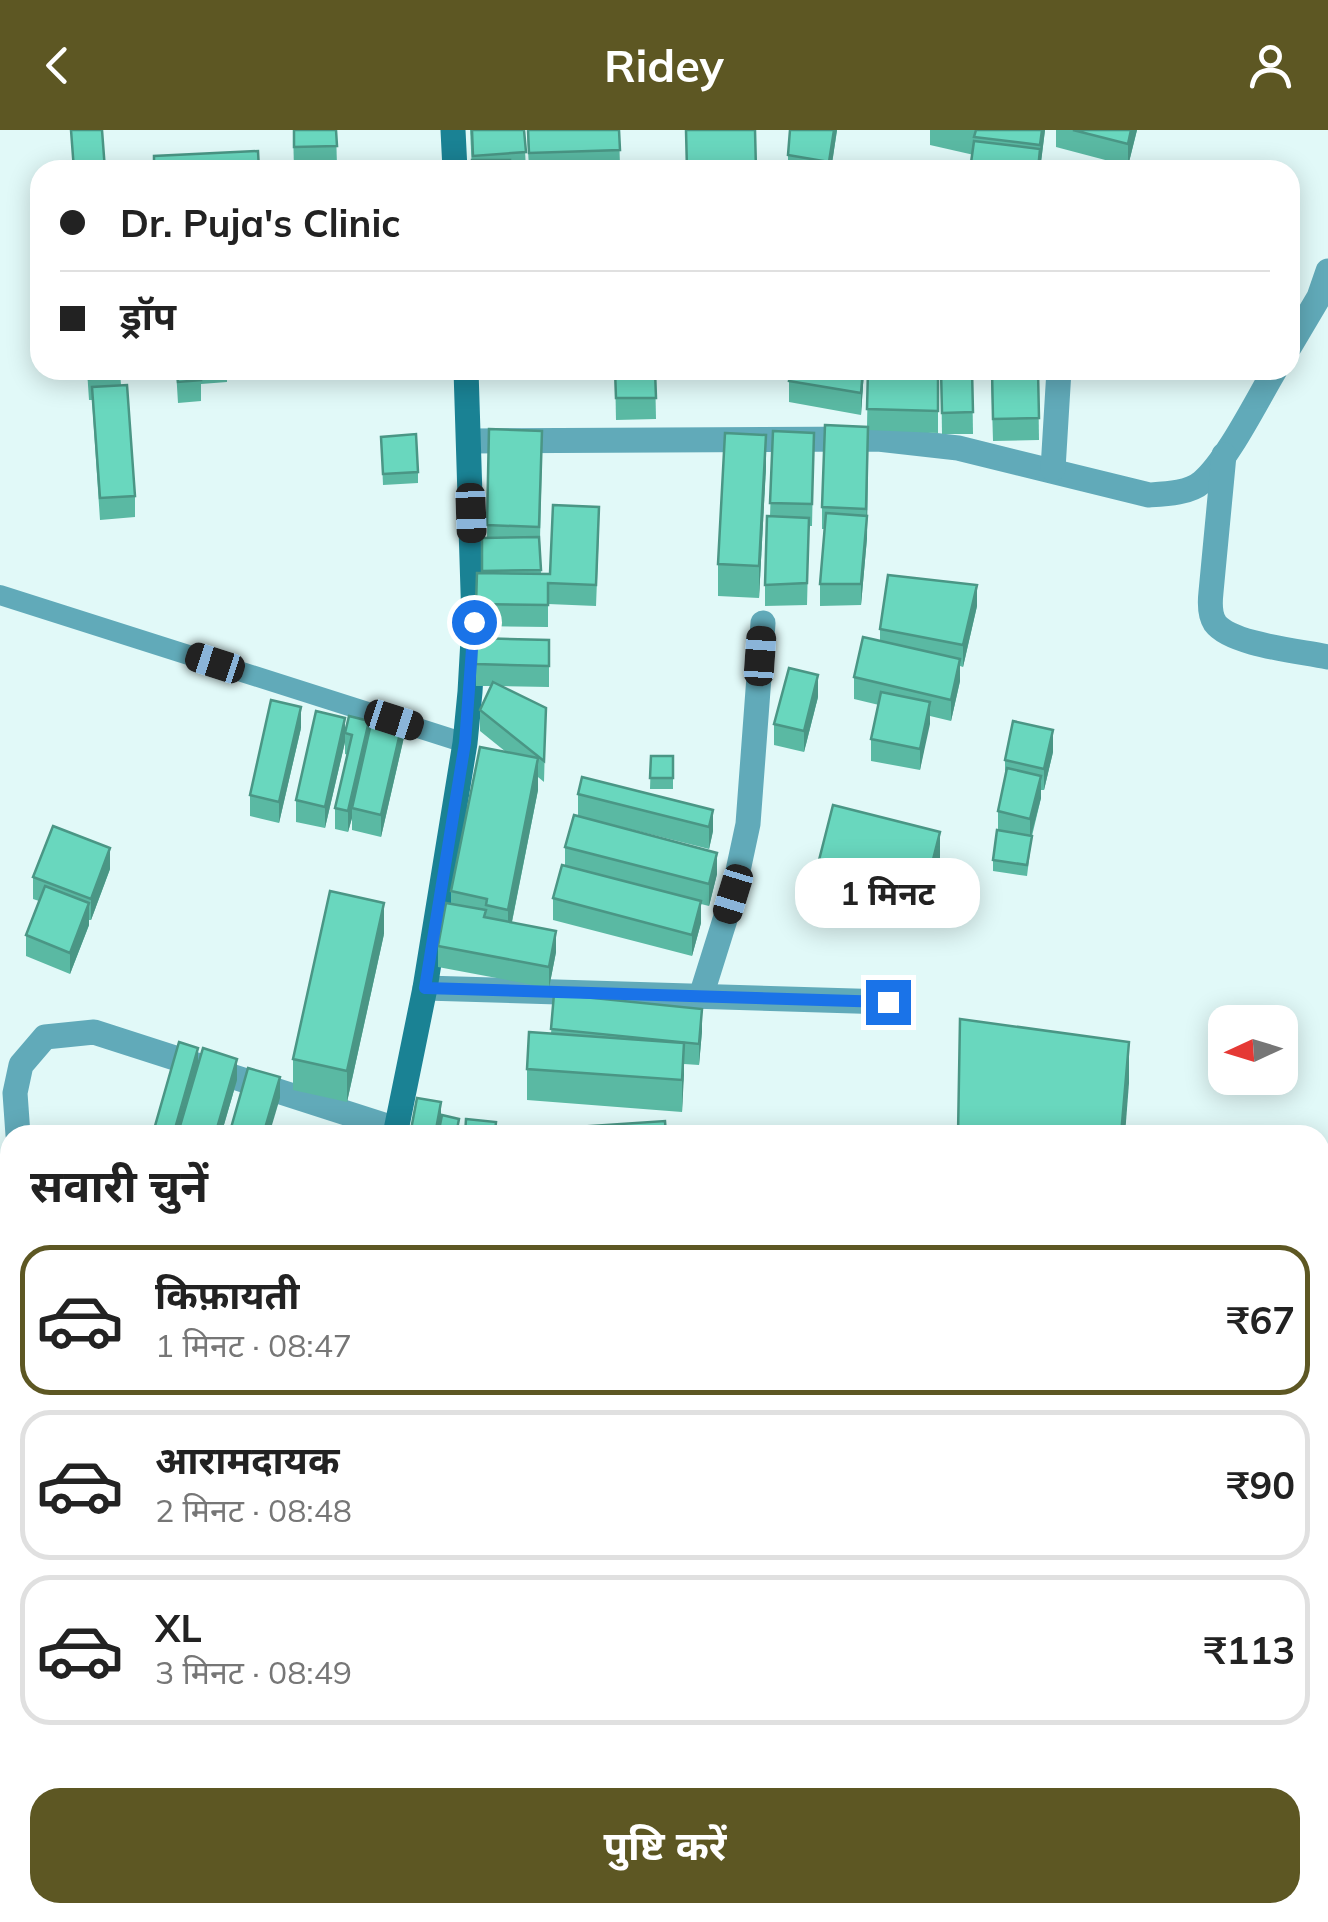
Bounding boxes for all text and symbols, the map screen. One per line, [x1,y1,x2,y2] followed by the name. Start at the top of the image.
[604,37,724,93] text: Ridey
[30,38,85,93] icon: back
[1243,38,1298,93] icon: person
[120,199,401,247] text: Dr. Puja's Clinic
[120,292,176,340] text: ड्रॉप
[455,482,487,544] car
[452,600,497,645] route start
[743,625,777,687] car
[182,639,248,687] car
[361,696,427,744] car
[796,857,980,927] callout: 1 मिनट
[710,861,756,927] car
[840,873,935,913] text: 1 मिनट
[866,980,911,1025] route end
[1208,1005,1298,1095] north arrow
[1208,1005,1298,1095] map controls
[30,1157,208,1213] text: सवारी चुनें
[155,1271,299,1319] text: किफ़ायती
[35,1275,125,1365] icon: car
[1227,1296,1295,1344] text: ₹67
[155,1325,352,1365] text: 1 मिनट · 08:47
[155,1436,339,1484] text: आरामदायक
[35,1440,125,1530] icon: car
[1227,1461,1295,1509] text: ₹90
[155,1490,352,1530] text: 2 मिनट · 08:48
[155,1604,202,1652] text: XL
[35,1605,125,1695] icon: car
[1204,1626,1295,1674] text: ₹113
[155,1652,352,1692] text: 3 मिनट · 08:49
[30,1788,1300,1903] button: पुष्टि करें

